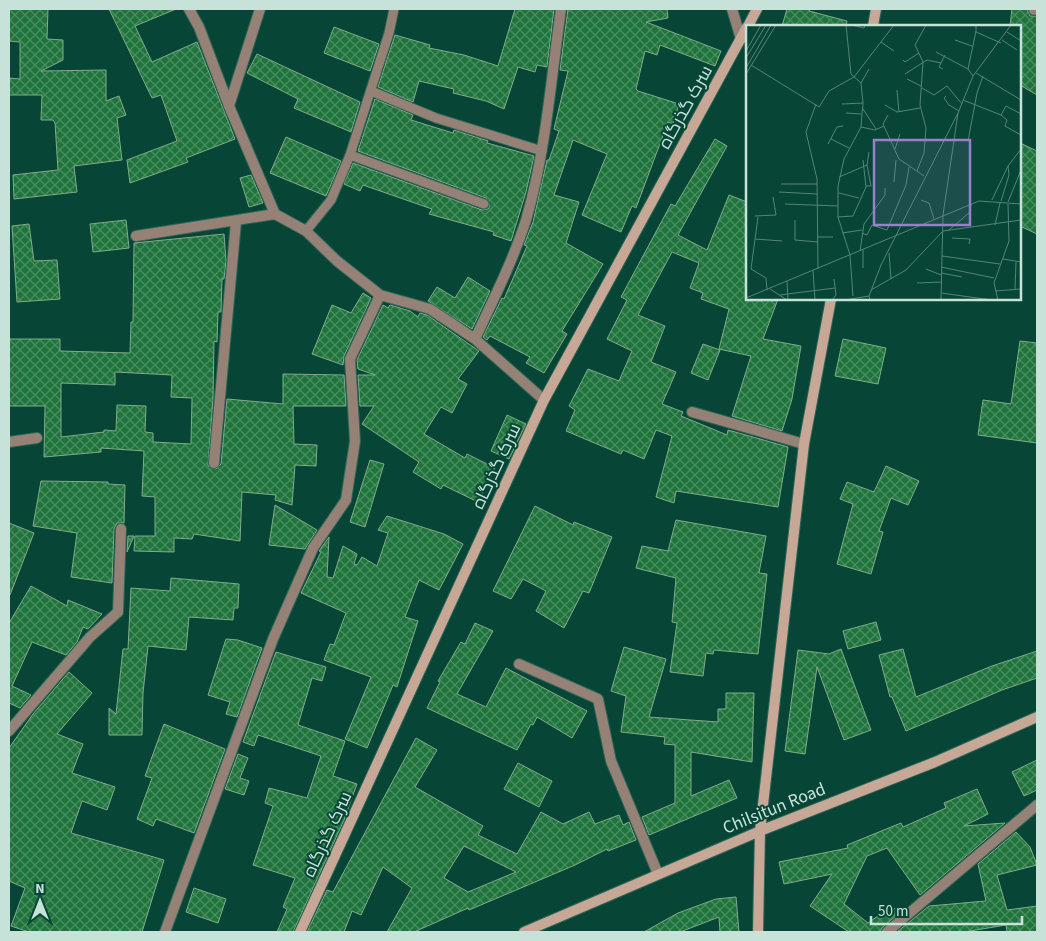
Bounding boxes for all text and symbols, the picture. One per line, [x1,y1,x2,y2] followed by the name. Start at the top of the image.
[746,25,1021,300] inset map
[652,61,719,154] street label: سرک گذرگاه
[466,419,527,513] street label: سرک گذرگاه
[719,776,829,840] street label: Chilsitun Road
[297,787,358,881] street label: سرک گذرگاه
[15,876,65,926] north arrow
[35,879,45,899] text: N
[871,894,1022,926] scale bar
[878,901,908,922] text: 50 m

